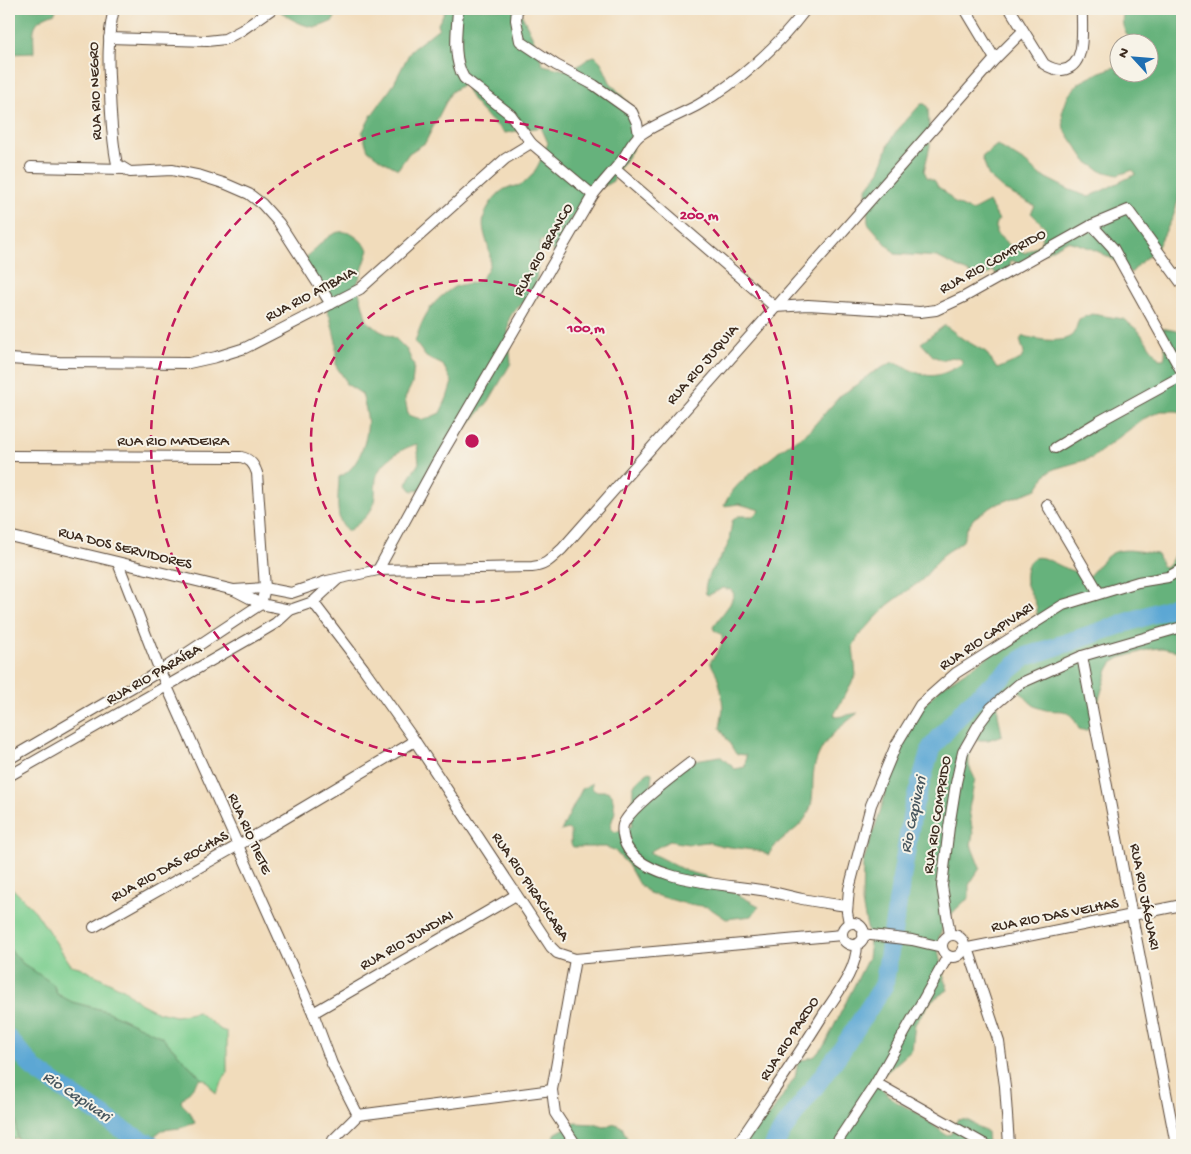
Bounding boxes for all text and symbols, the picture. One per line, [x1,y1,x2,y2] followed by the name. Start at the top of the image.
[1108,32,1158,82] north arrow
[85,41,107,141] street label: RUA RIO NEGRO
[1115,46,1134,61] text: N
[510,200,578,300] street label: RUA RIO BRANCO
[680,207,719,225] text: 200 m
[937,225,1049,299] street label: RUA RIO COMPRIDO
[263,263,360,326] street label: RUA RIO ATIBAIA
[566,320,605,338] text: 100 m
[663,320,744,409] street label: RUA RIO JUQUIA
[463,432,481,450] centre of rings
[117,433,230,451] street label: RUA RIO MADEIRA
[56,524,194,574] street label: RUA DOS SERVIDORES
[936,599,1038,675] street label: RUA RIO CAPIVARI
[103,640,206,710] street label: RUA RIO PARAÍBA
[920,755,956,875] street label: RUA RIO COMPRIDO
[898,773,933,855] water label: Rio Capivari
[223,791,275,878] street label: RUA RIO TIETE
[108,827,232,907] street label: RUA RIO DAS ROCHAS
[487,829,574,946] street label: RUA RIO PIRACICABA
[1125,842,1163,952] street label: RUA RIO JÁGUARI
[990,895,1120,937] street label: RUA RIO DAS VELHAS
[357,907,457,975] street label: RUA RIO JUNDIAI
[756,994,824,1084] street label: RUA RIO PARDO
[38,1068,115,1129] water label: Rio Capivari

